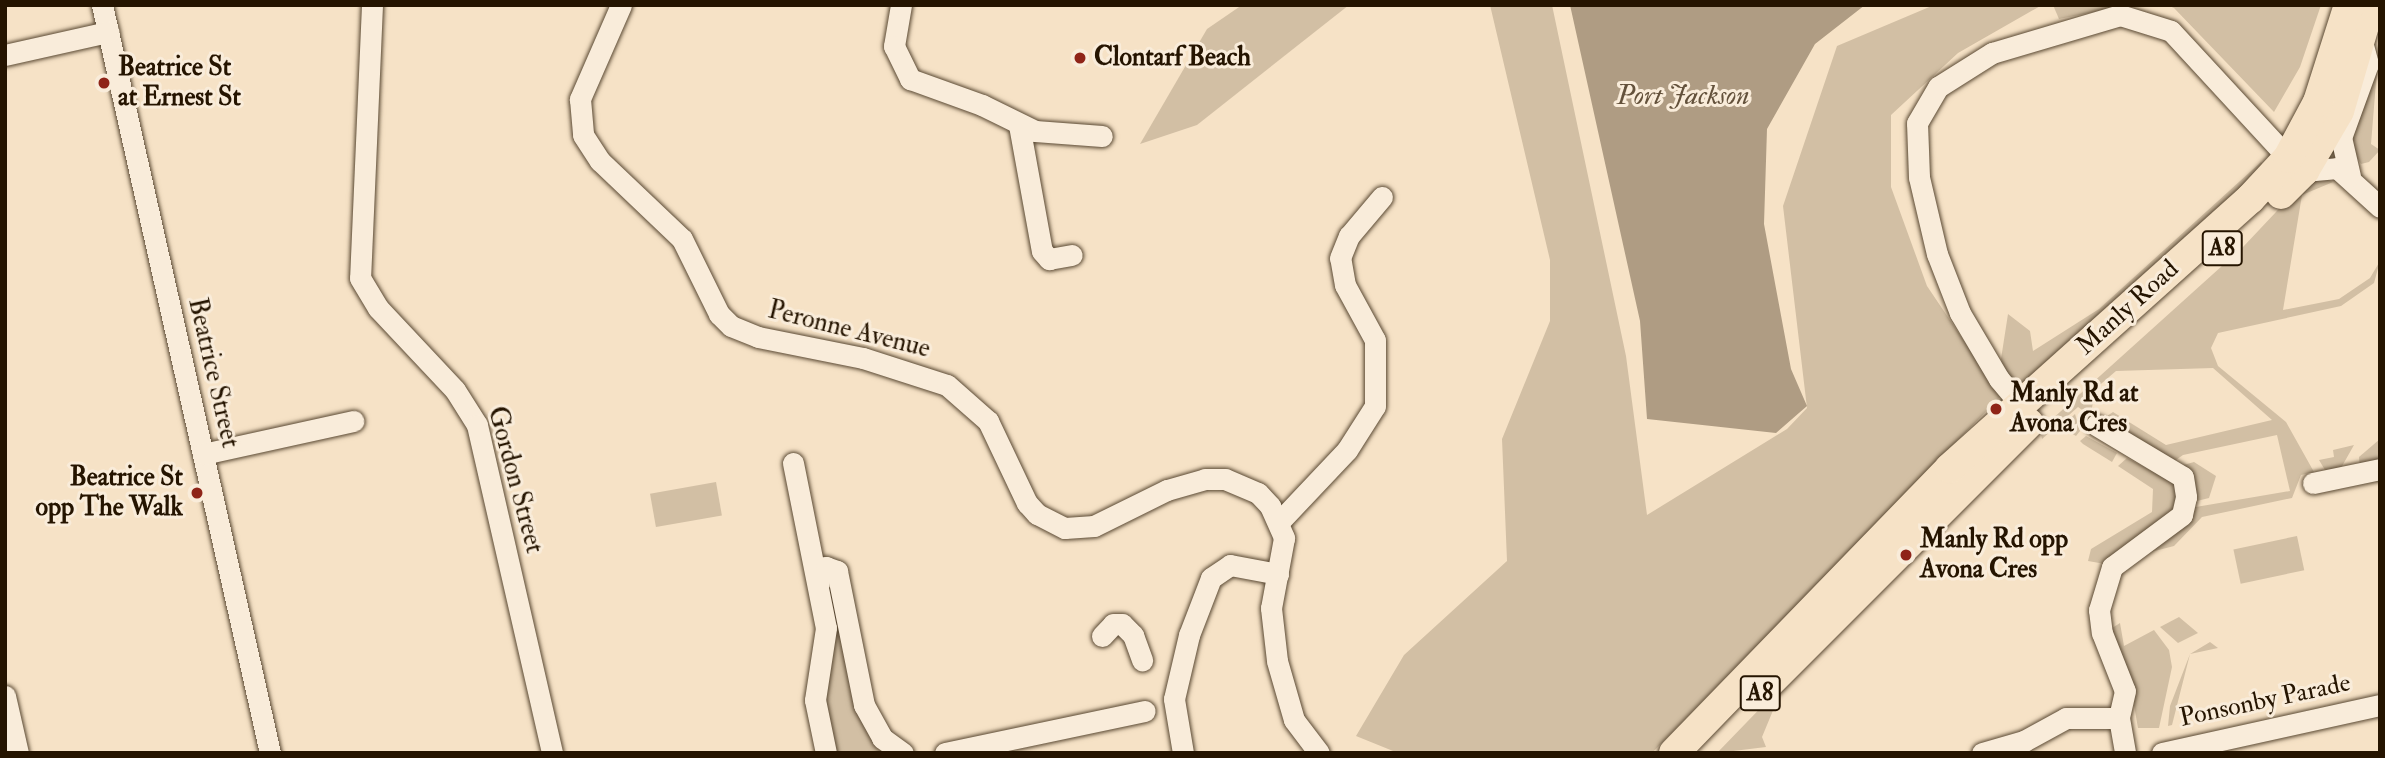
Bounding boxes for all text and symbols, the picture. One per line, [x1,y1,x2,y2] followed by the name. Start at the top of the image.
[1094,42,1251,74] place label: Clontarf Beach
[1072,50,1088,66] marker: Clontarf Beach
[118,52,241,114] place label: Beatrice St at Ernest St
[96,75,112,91] marker: Beatrice St at Ernest St
[1617,79,1749,113] water label: Port Jackson
[2201,228,2243,268] road number: A8
[2070,254,2186,362] street label: Manly Road
[181,295,245,451] street label: Beatrice Street
[765,295,933,365] street label: Peronne Avenue
[2010,378,2138,440] place label: Manly Rd at Avona Cres
[1988,401,2004,417] marker: Manly Rd at Avona Cres
[480,403,550,557] street label: Gordon Street
[35,462,183,524] place label: Beatrice St opp The Walk
[189,485,205,501] marker: Beatrice St opp The Walk
[1920,524,2068,586] place label: Manly Rd opp Avona Cres
[1898,547,1914,563] marker: Manly Rd opp Avona Cres
[2177,668,2353,734] street label: Ponsonby Parade
[1739,672,1781,714] road number: A8

